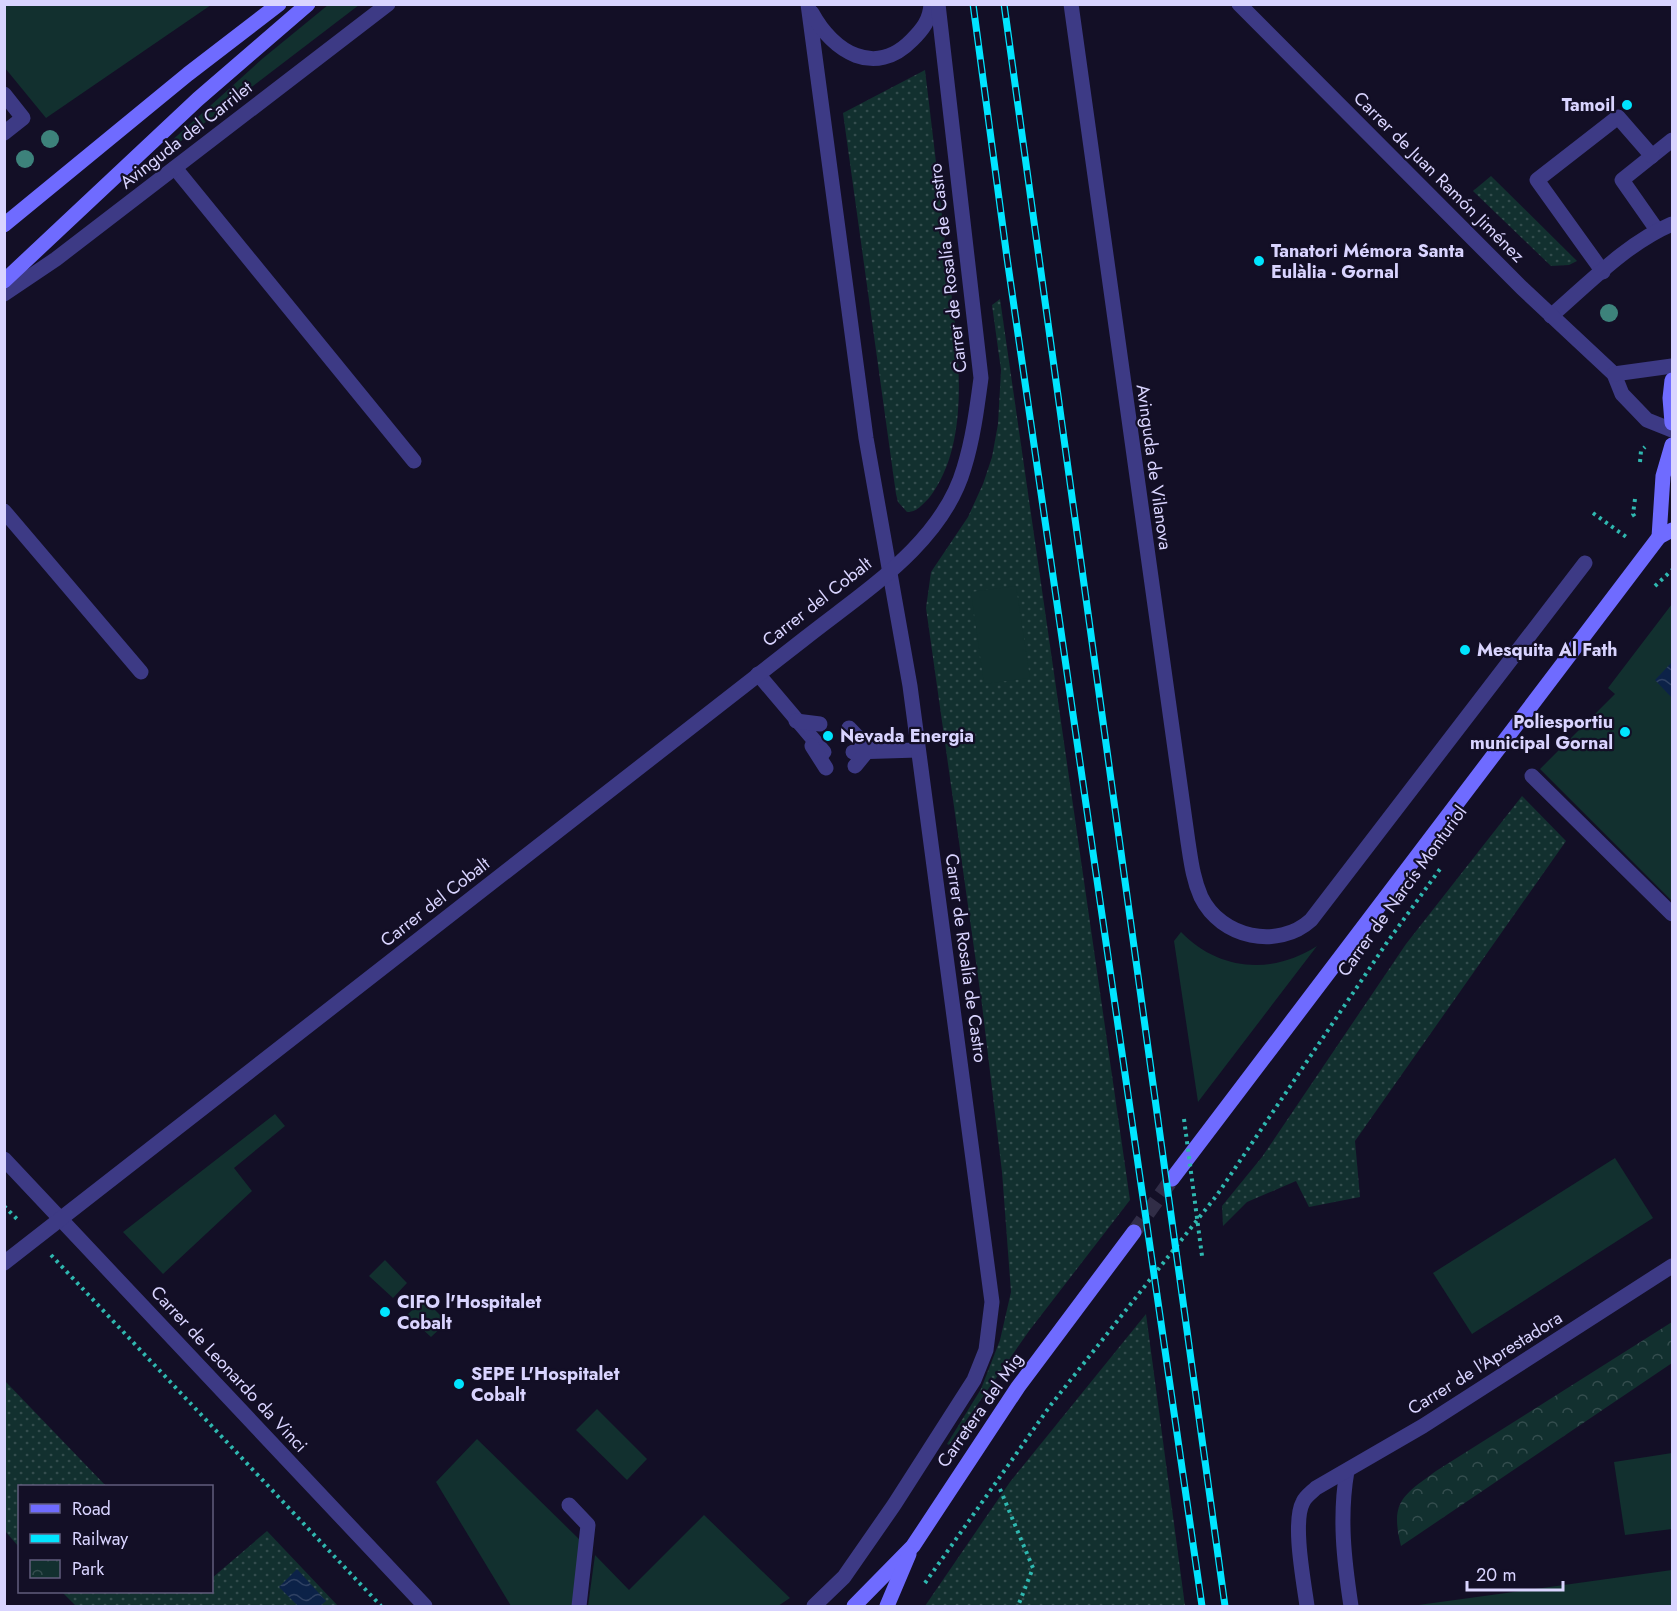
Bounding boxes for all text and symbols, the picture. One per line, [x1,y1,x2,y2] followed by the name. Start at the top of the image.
[114,75,258,195] street label: Avinguda del Carrilet
[1348,86,1531,269] street label: Carrer de Juan Ramón Jiménez
[1562,92,1615,118] place label: Tamoil
[1620,98,1634,112] marker: Tamoil
[922,162,974,374] street label: Carrer de Rosalía de Castro
[1271,238,1464,285] place label: Tanatori Mémora Santa Eulàlia - Gornal
[1252,254,1266,268] marker: Tanatori Mémora Santa Eulàlia - Gornal
[1130,383,1178,551] street label: Avinguda de Vilanova
[757,551,878,653] street label: Carrer del Cobalt
[1477,637,1617,663] place label: Mesquita Al Fath
[1458,643,1472,657] marker: Mesquita Al Fath
[1470,709,1613,756] place label: Poliesportiu municipal Gornal
[840,723,974,749] place label: Nevada Energia
[1618,725,1632,739] marker: Poliesportiu municipal Gornal
[821,729,835,743] marker: Nevada Energia
[1331,800,1473,982] street label: Carrer de Narcís Monturiol
[375,851,496,953] street label: Carrer del Cobalt
[938,852,994,1064] street label: Carrer de Rosalía de Castro
[145,1280,313,1458] street label: Carrer de Leonardo da Vinci
[397,1289,542,1336] place label: CIFO l'Hospitalet Cobalt
[378,1305,392,1319] marker: CIFO l'Hospitalet Cobalt
[1403,1305,1567,1421] street label: Carrer de l'Aprestadora
[931,1347,1029,1473] street label: Carretera del Mig
[471,1361,620,1408] place label: SEPE L'Hospitalet Cobalt
[452,1377,466,1391] marker: SEPE L'Hospitalet Cobalt
[18,1485,213,1593] legend
[72,1496,111,1522] text: Road
[72,1526,128,1552] text: Railway
[1467,1554,1563,1592] scale bar
[72,1556,104,1582] text: Park
[1476,1562,1516,1588] text: 20 m

